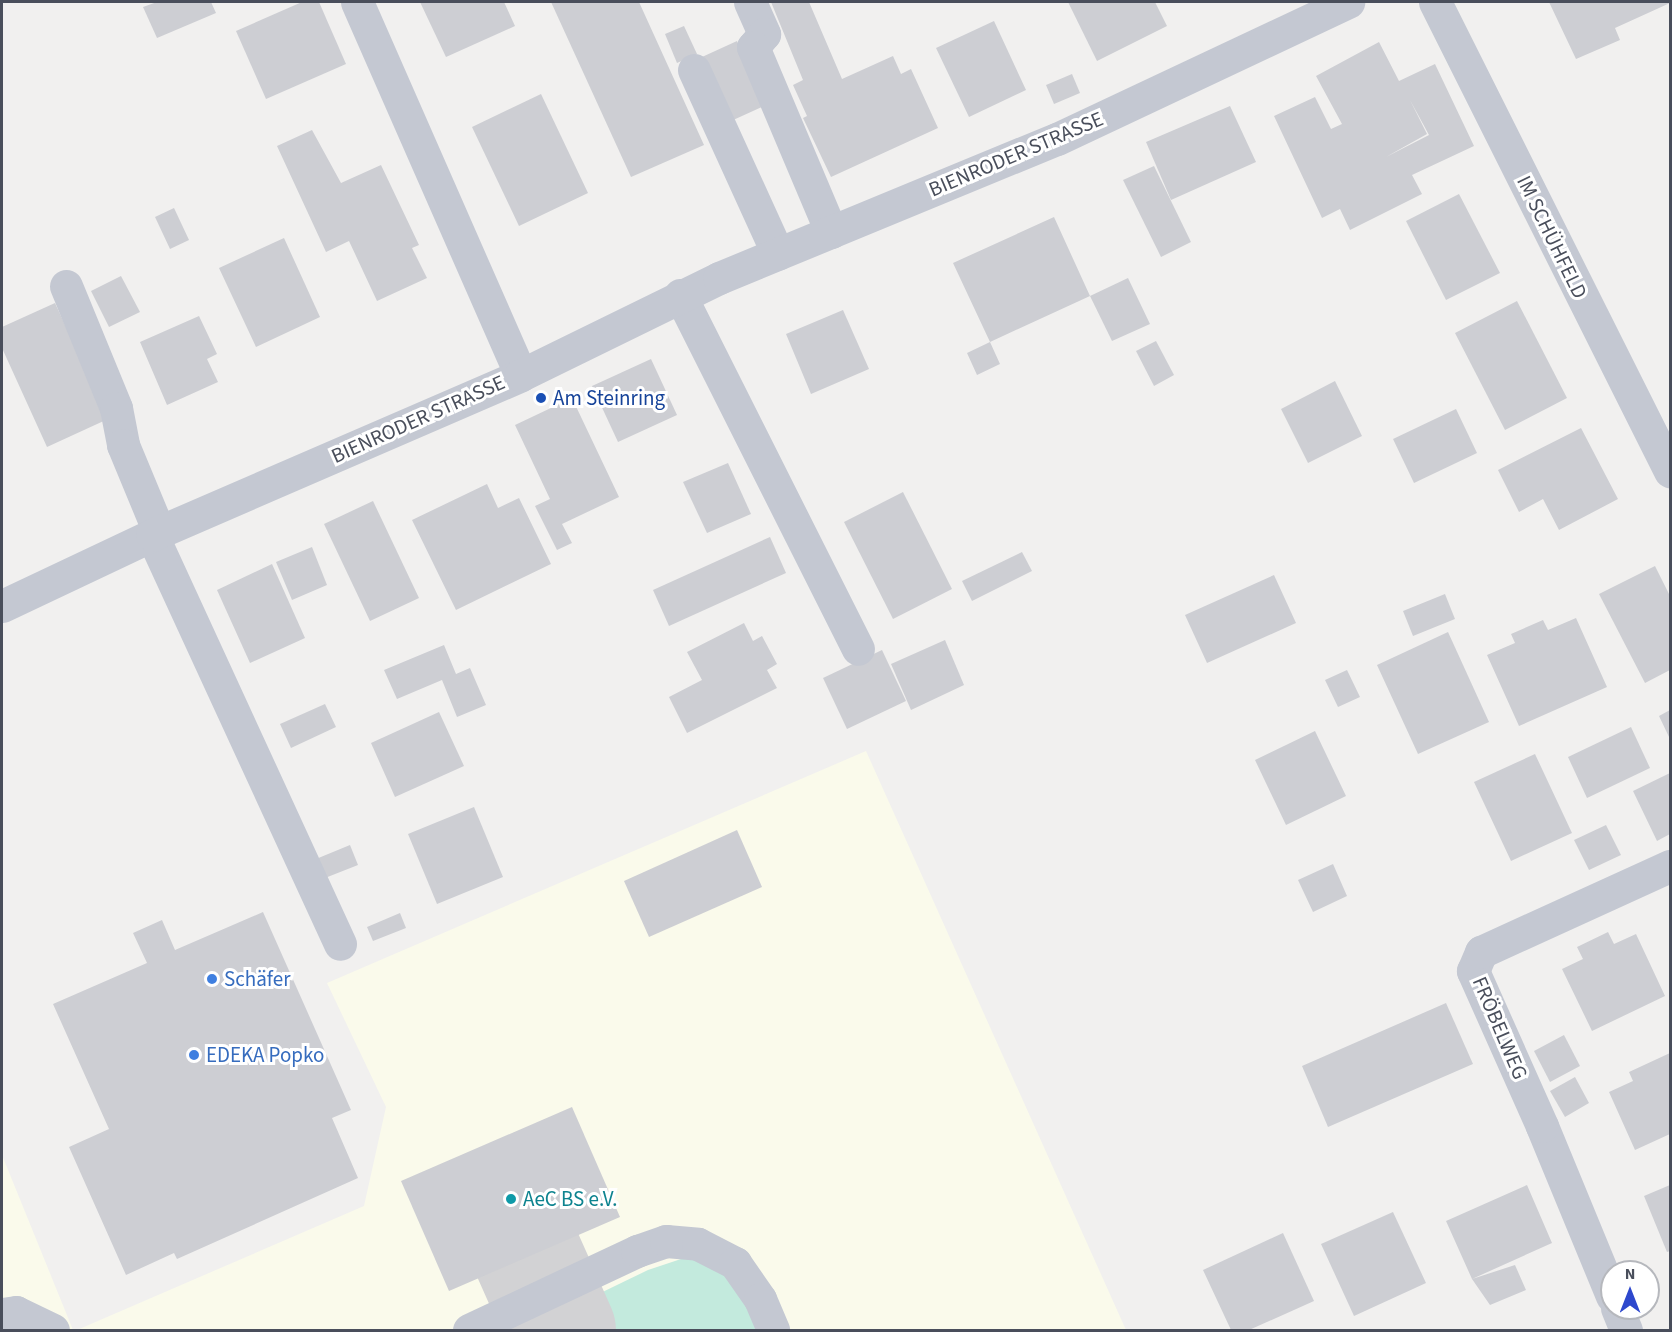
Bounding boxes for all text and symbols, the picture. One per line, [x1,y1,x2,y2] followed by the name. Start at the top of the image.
[925,106,1107,202] street label: BIENRODER STRASSE
[1511,171,1593,303] street label: IM SCHÜHFELD
[327,369,509,469] street label: BIENRODER STRASSE
[553,385,665,411] place label: Am Steinring
[534,391,548,405] marker: Am Steinring
[224,966,290,992] place label: Schäfer
[205,972,219,986] marker: Schäfer
[1467,973,1533,1083] street label: FRÖBELWEG
[206,1042,324,1068] place label: EDEKA Popko
[187,1048,201,1062] marker: EDEKA Popko
[523,1186,617,1212] place label: AeC BS e.V.
[504,1192,518,1206] marker: AeC BS e.V.
[1600,1260,1660,1320] north arrow
[1625,1263,1635,1285] text: N

